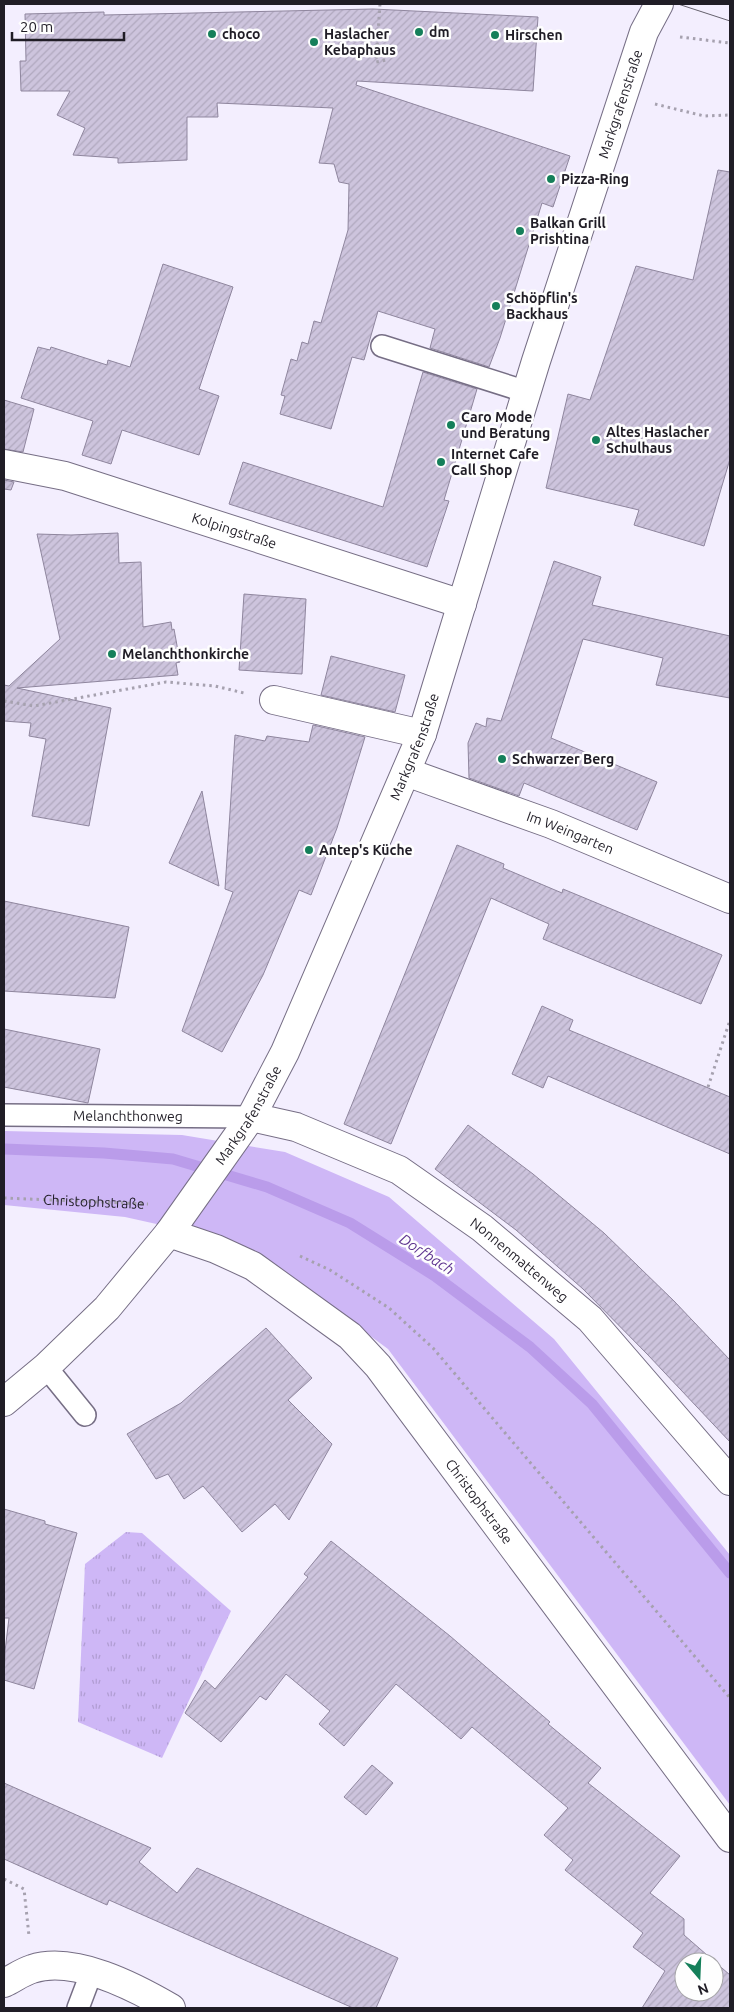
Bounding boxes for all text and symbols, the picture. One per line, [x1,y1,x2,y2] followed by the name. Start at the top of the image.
[12,10,125,42] scale bar
[20,18,53,35] text: 20 m
[429,24,449,40] place label: dm
[222,26,261,42] place label: choco
[324,26,396,58] place label: Haslacher Kebaphaus
[413,26,425,38] marker: dm
[505,27,563,43] place label: Hirschen
[206,28,218,40] marker: choco
[489,29,501,41] marker: Hirschen
[308,36,320,48] marker: Haslacher Kebaphaus
[595,48,646,160] street label: Markgrafenstraße
[561,171,629,187] place label: Pizza-Ring
[545,173,557,185] marker: Pizza-Ring
[530,215,606,247] place label: Balkan Grill Prishtina
[514,225,526,237] marker: Balkan Grill Prishtina
[506,290,578,322] place label: Schöpflin's Backhaus
[490,300,502,312] marker: Schöpflin's Backhaus
[461,409,550,441] place label: Caro Mode und Beratung
[445,419,457,431] marker: Caro Mode und Beratung
[606,424,709,456] place label: Altes Haslacher Schulhaus
[590,434,602,446] marker: Altes Haslacher Schulhaus
[451,446,539,478] place label: Internet Cafe Call Shop
[435,456,447,468] marker: Internet Cafe Call Shop
[190,509,279,552] street label: Kolpingstraße
[122,646,249,662] place label: Melanchthonkirche
[106,648,118,660] marker: Melanchthonkirche
[386,691,442,803] street label: Markgrafenstraße
[512,751,614,767] place label: Schwarzer Berg
[496,753,508,765] marker: Schwarzer Berg
[524,808,616,857] street label: Im Weingarten
[319,842,413,858] place label: Antep's Küche
[303,844,315,856] marker: Antep's Küche
[212,1063,284,1168] street label: Markgrafenstraße
[73,1108,183,1124] street label: Melanchthonweg
[43,1192,145,1212] street label: Christophstraße
[467,1214,572,1305] street label: Nonnenmattenweg
[397,1230,457,1278] water label: Dorfbach
[442,1456,516,1547] street label: Christophstraße
[674,1952,724,2002] north arrow
[696,1980,711,1999] text: N

